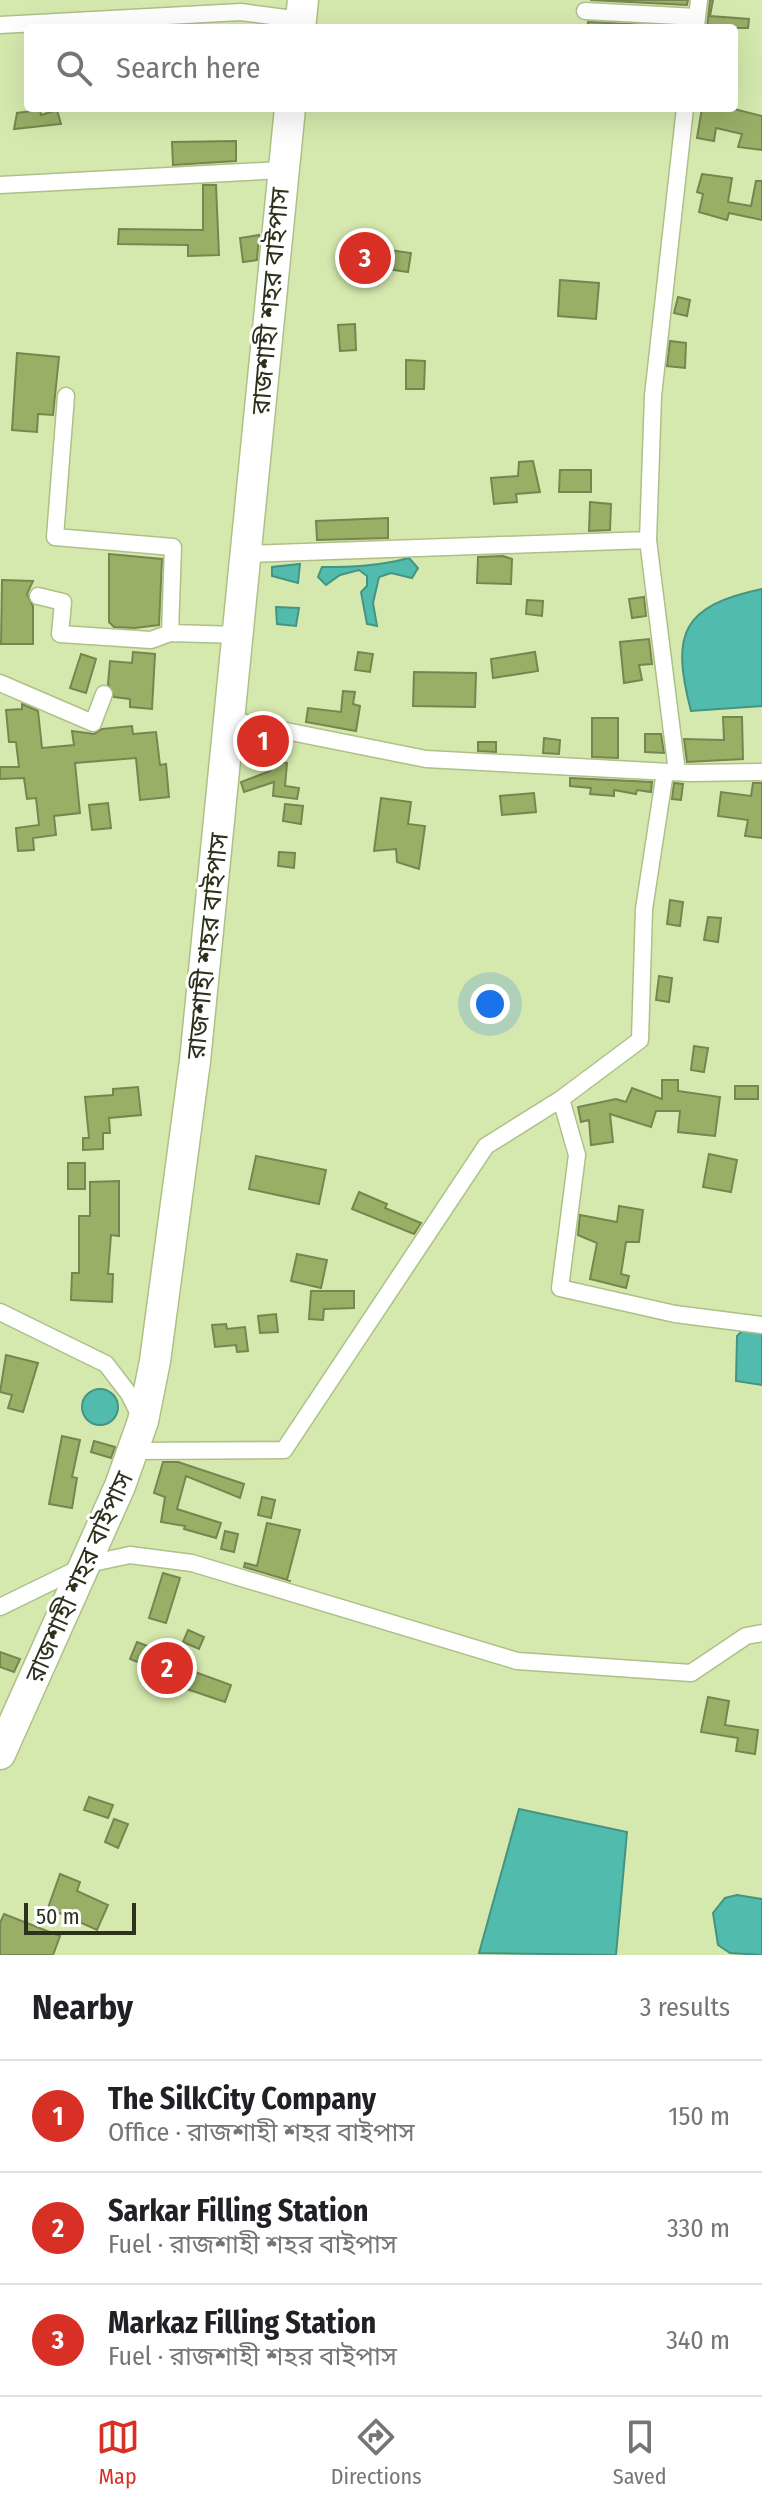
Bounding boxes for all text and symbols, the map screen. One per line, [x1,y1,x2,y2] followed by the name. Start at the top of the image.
[24,24,738,112] search box
[52,46,96,90] icon: search
[116,50,261,86] text: Search here
[245,186,296,417] street label: রাজশাহী শহর বাইপাস
[339,228,391,288] pin: 3
[237,711,289,771] pin: 1
[180,830,235,1062] street label: রাজশাহী শহর বাইপাস
[470,984,510,1024] your location
[19,1466,140,1688] street label: রাজশাহী শহর বাইপাস
[141,1638,193,1698] pin: 2
[24,1899,136,1935] scale bar
[36,1903,80,1930] text: 50 m
[32,1987,133,2028] text: Nearby
[640,1992,730,2023] text: 3 results
[108,2081,376,2117] text: The SilkCity Company
[53,2101,64,2132] text: 1
[668,2101,730,2132] text: 150 m
[108,2117,415,2148] text: Office · রাজশাহী শহর বাইপাস
[108,2193,369,2229] text: Sarkar Filling Station
[52,2213,64,2244] text: 2
[667,2213,730,2244] text: 330 m
[108,2229,397,2260] text: Fuel · রাজশাহী শহর বাইপাস
[108,2305,376,2341] text: Markaz Filling Station
[52,2325,64,2356] text: 3
[666,2325,730,2356] text: 340 m
[108,2341,397,2372] text: Fuel · রাজশাহী শহর বাইপাস
[96,2415,140,2490] tab: Map
[331,2415,422,2490] tab: Directions
[613,2415,666,2490] tab: Saved

